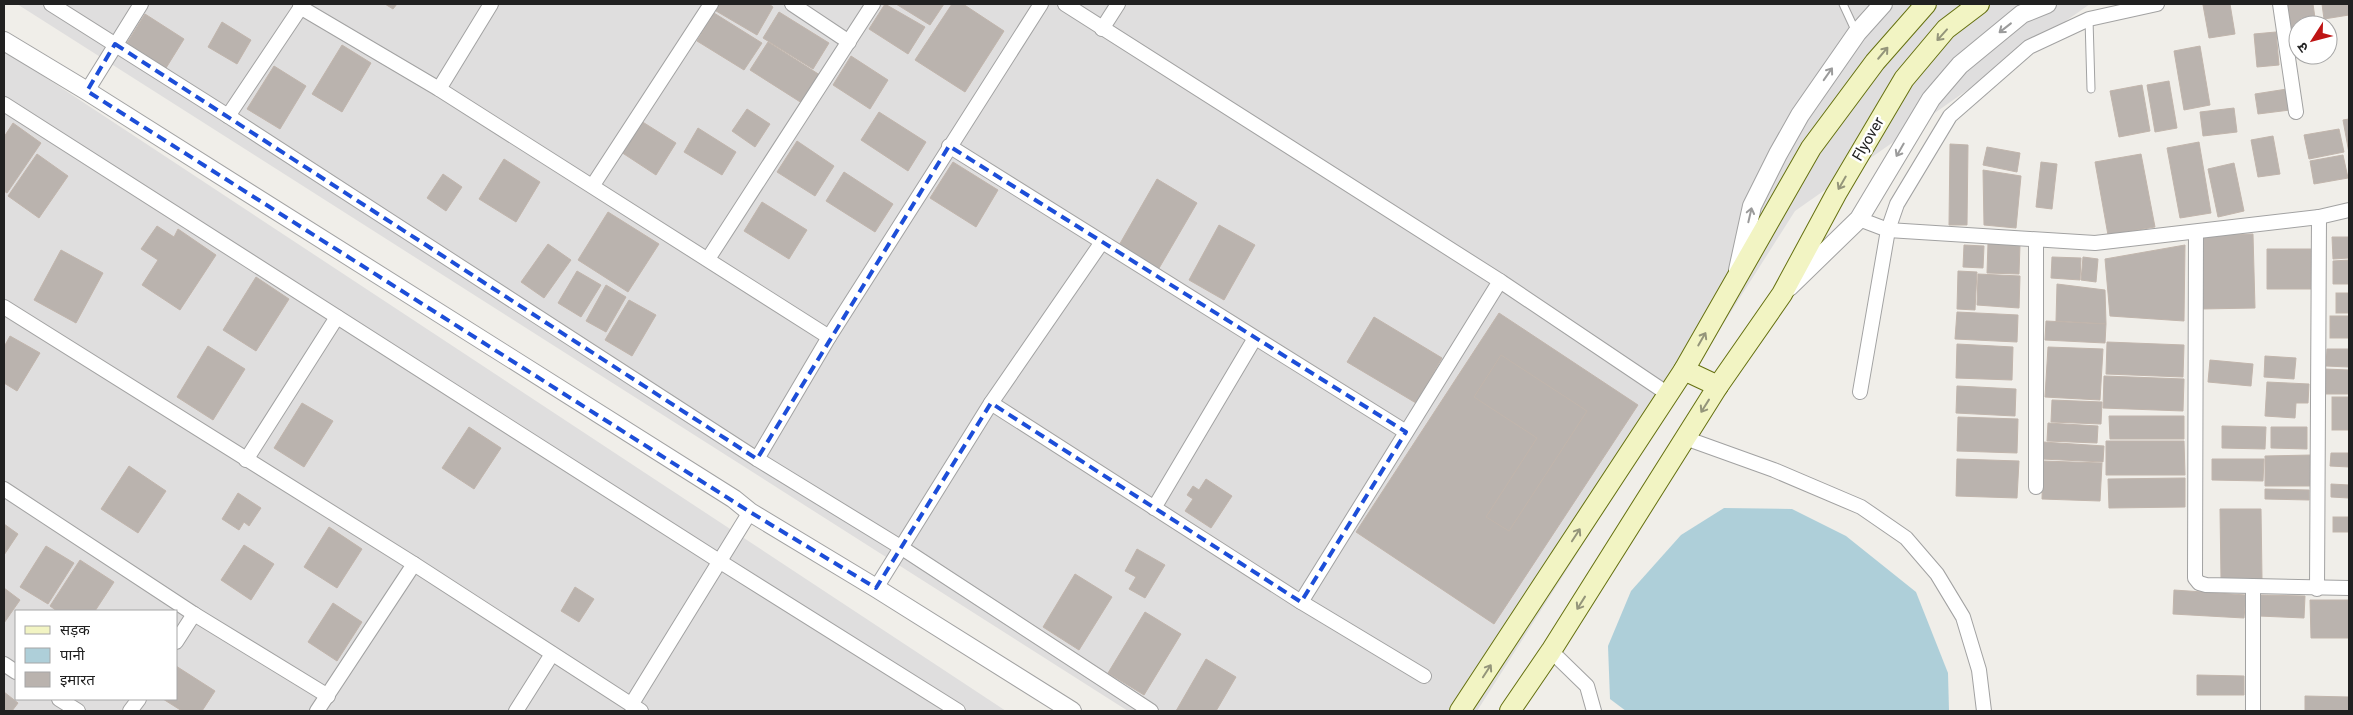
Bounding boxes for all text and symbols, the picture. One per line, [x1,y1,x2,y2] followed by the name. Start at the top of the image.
[2288,15,2338,65] north arrow
[1999,22,2012,33] one-way arrow
[1936,28,1948,41] one-way arrow
[2293,39,2311,56] text: उ
[1877,47,1888,60] one-way arrow
[1823,67,1833,81] one-way arrow
[1848,114,1888,164] street label: Flyover
[1894,142,1904,156] one-way arrow
[1836,176,1846,190] one-way arrow
[1746,208,1755,224] one-way arrow
[1697,332,1707,347] one-way arrow
[1700,399,1710,413] one-way arrow
[1571,528,1581,542] one-way arrow
[1576,596,1586,610] one-way arrow
[15,610,178,700] legend
[60,621,90,639] text: सड़क
[60,646,86,664] text: पानी
[1482,664,1492,678] one-way arrow
[60,671,95,689] text: इमारत

